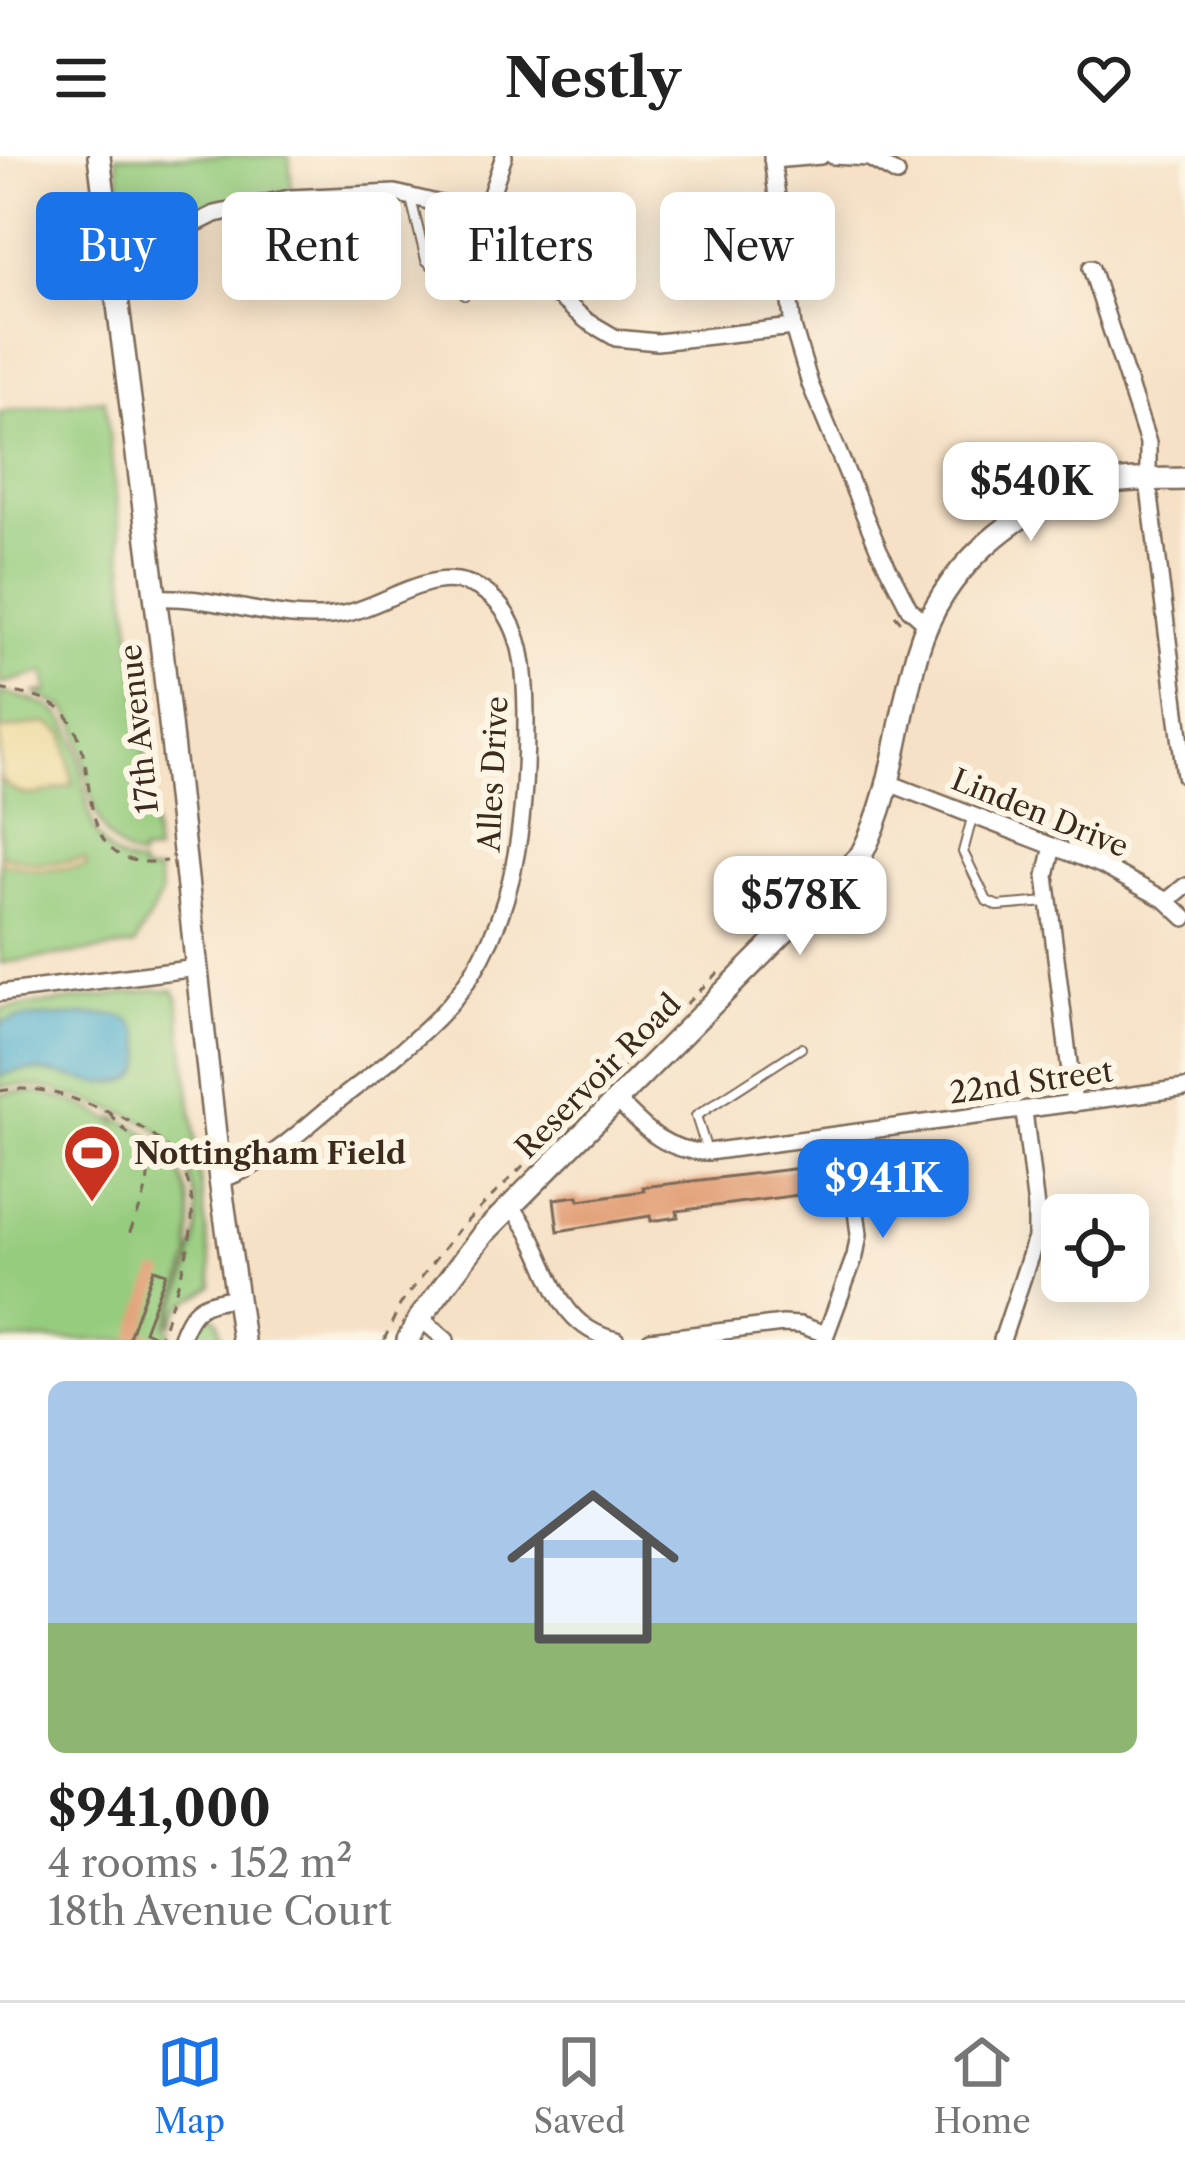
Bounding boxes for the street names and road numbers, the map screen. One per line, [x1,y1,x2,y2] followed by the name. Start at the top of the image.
[112,642,166,816] street label: 17th Avenue
[470,695,516,854] street label: Alles Drive
[946,761,1134,865] street label: Linden Drive
[508,986,688,1166] street label: Reservoir Road
[947,1052,1115,1112] street label: 22nd Street

